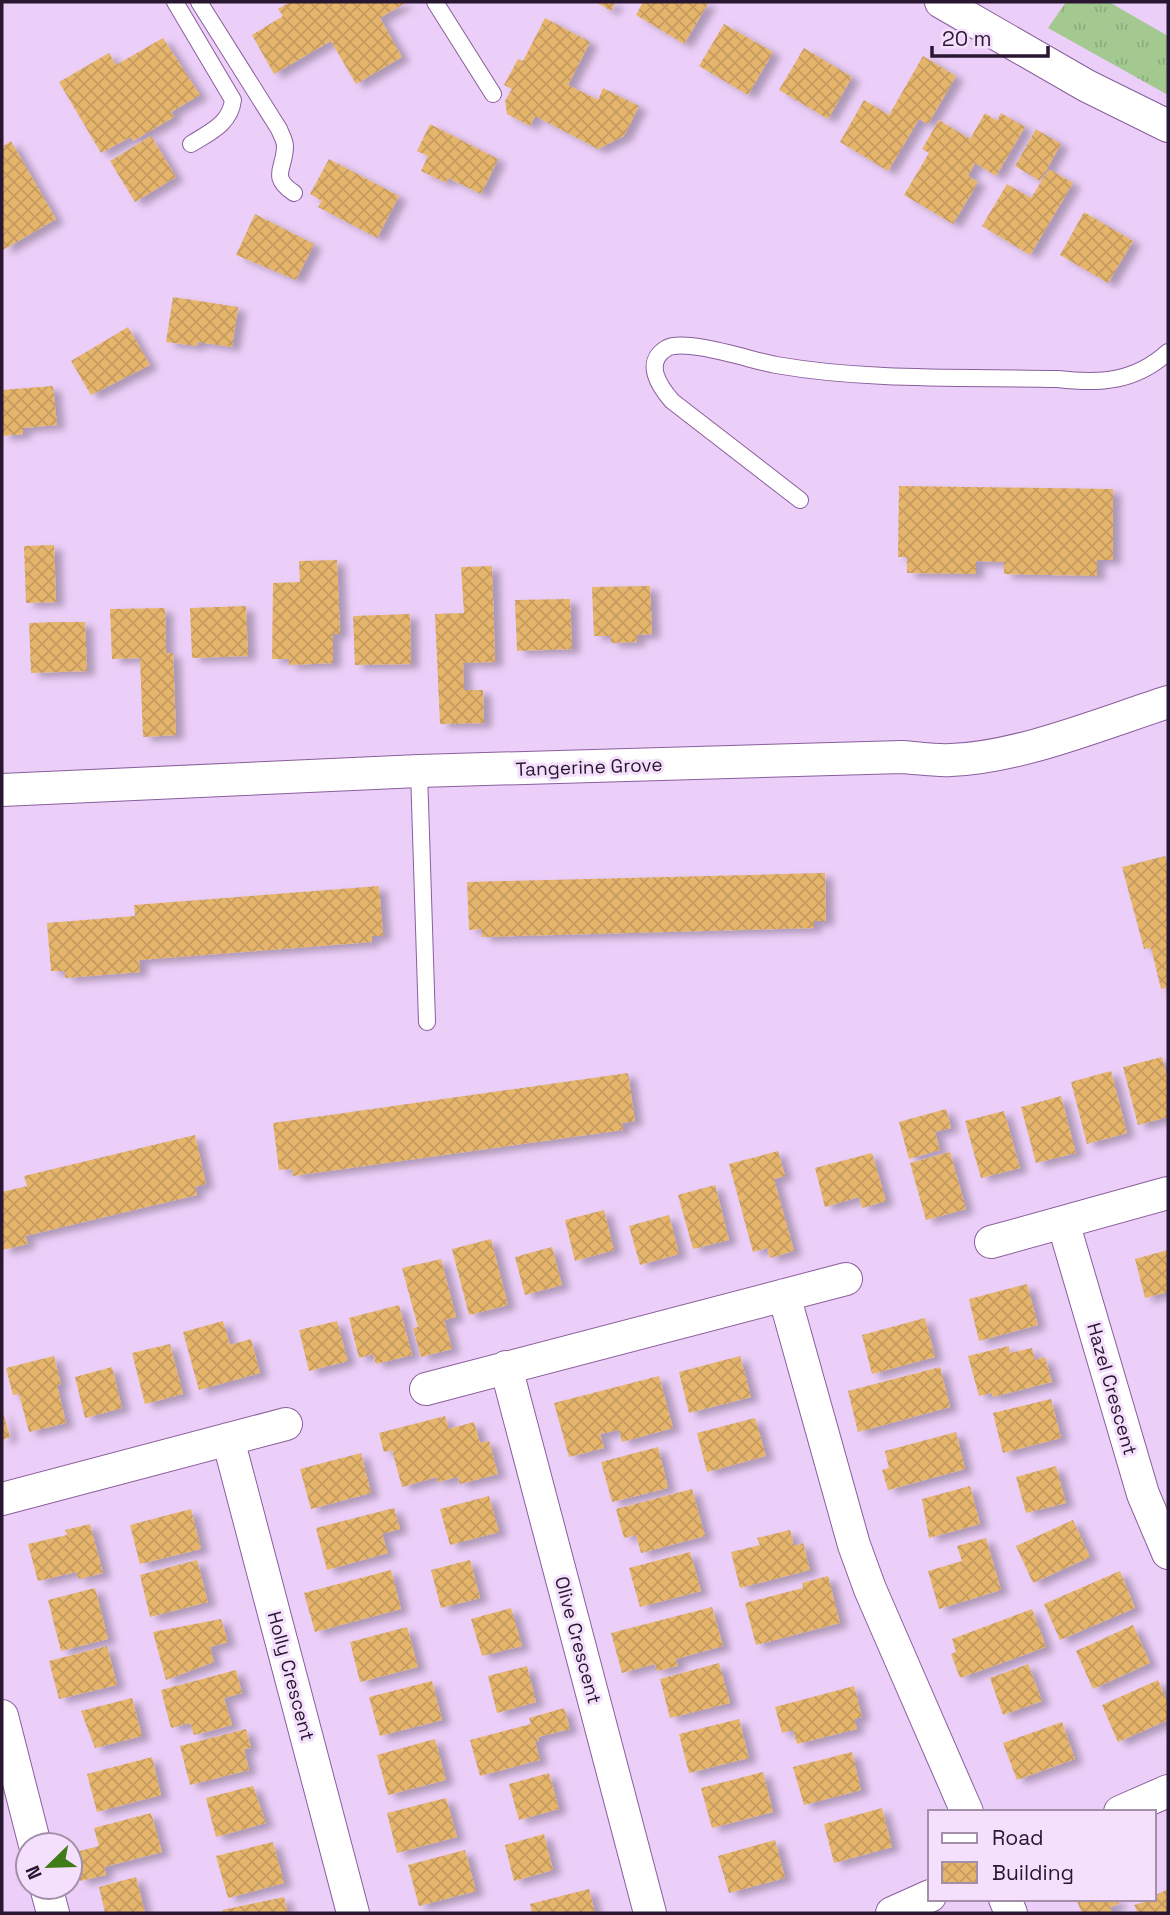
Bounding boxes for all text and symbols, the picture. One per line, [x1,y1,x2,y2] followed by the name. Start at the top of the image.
[932,14,1048,58] scale bar
[942,25,992,52] text: 20 m
[515,752,663,782] street label: Tangerine Grove
[1081,1320,1143,1458] street label: Hazel Crescent
[549,1573,607,1707] street label: Olive Crescent
[262,1609,320,1743] street label: Holly Crescent
[928,1810,1156,1901] legend
[992,1824,1044,1851] text: Road
[14,1831,84,1901] north arrow
[992,1859,1074,1886] text: Building
[20,1862,48,1883] text: N

